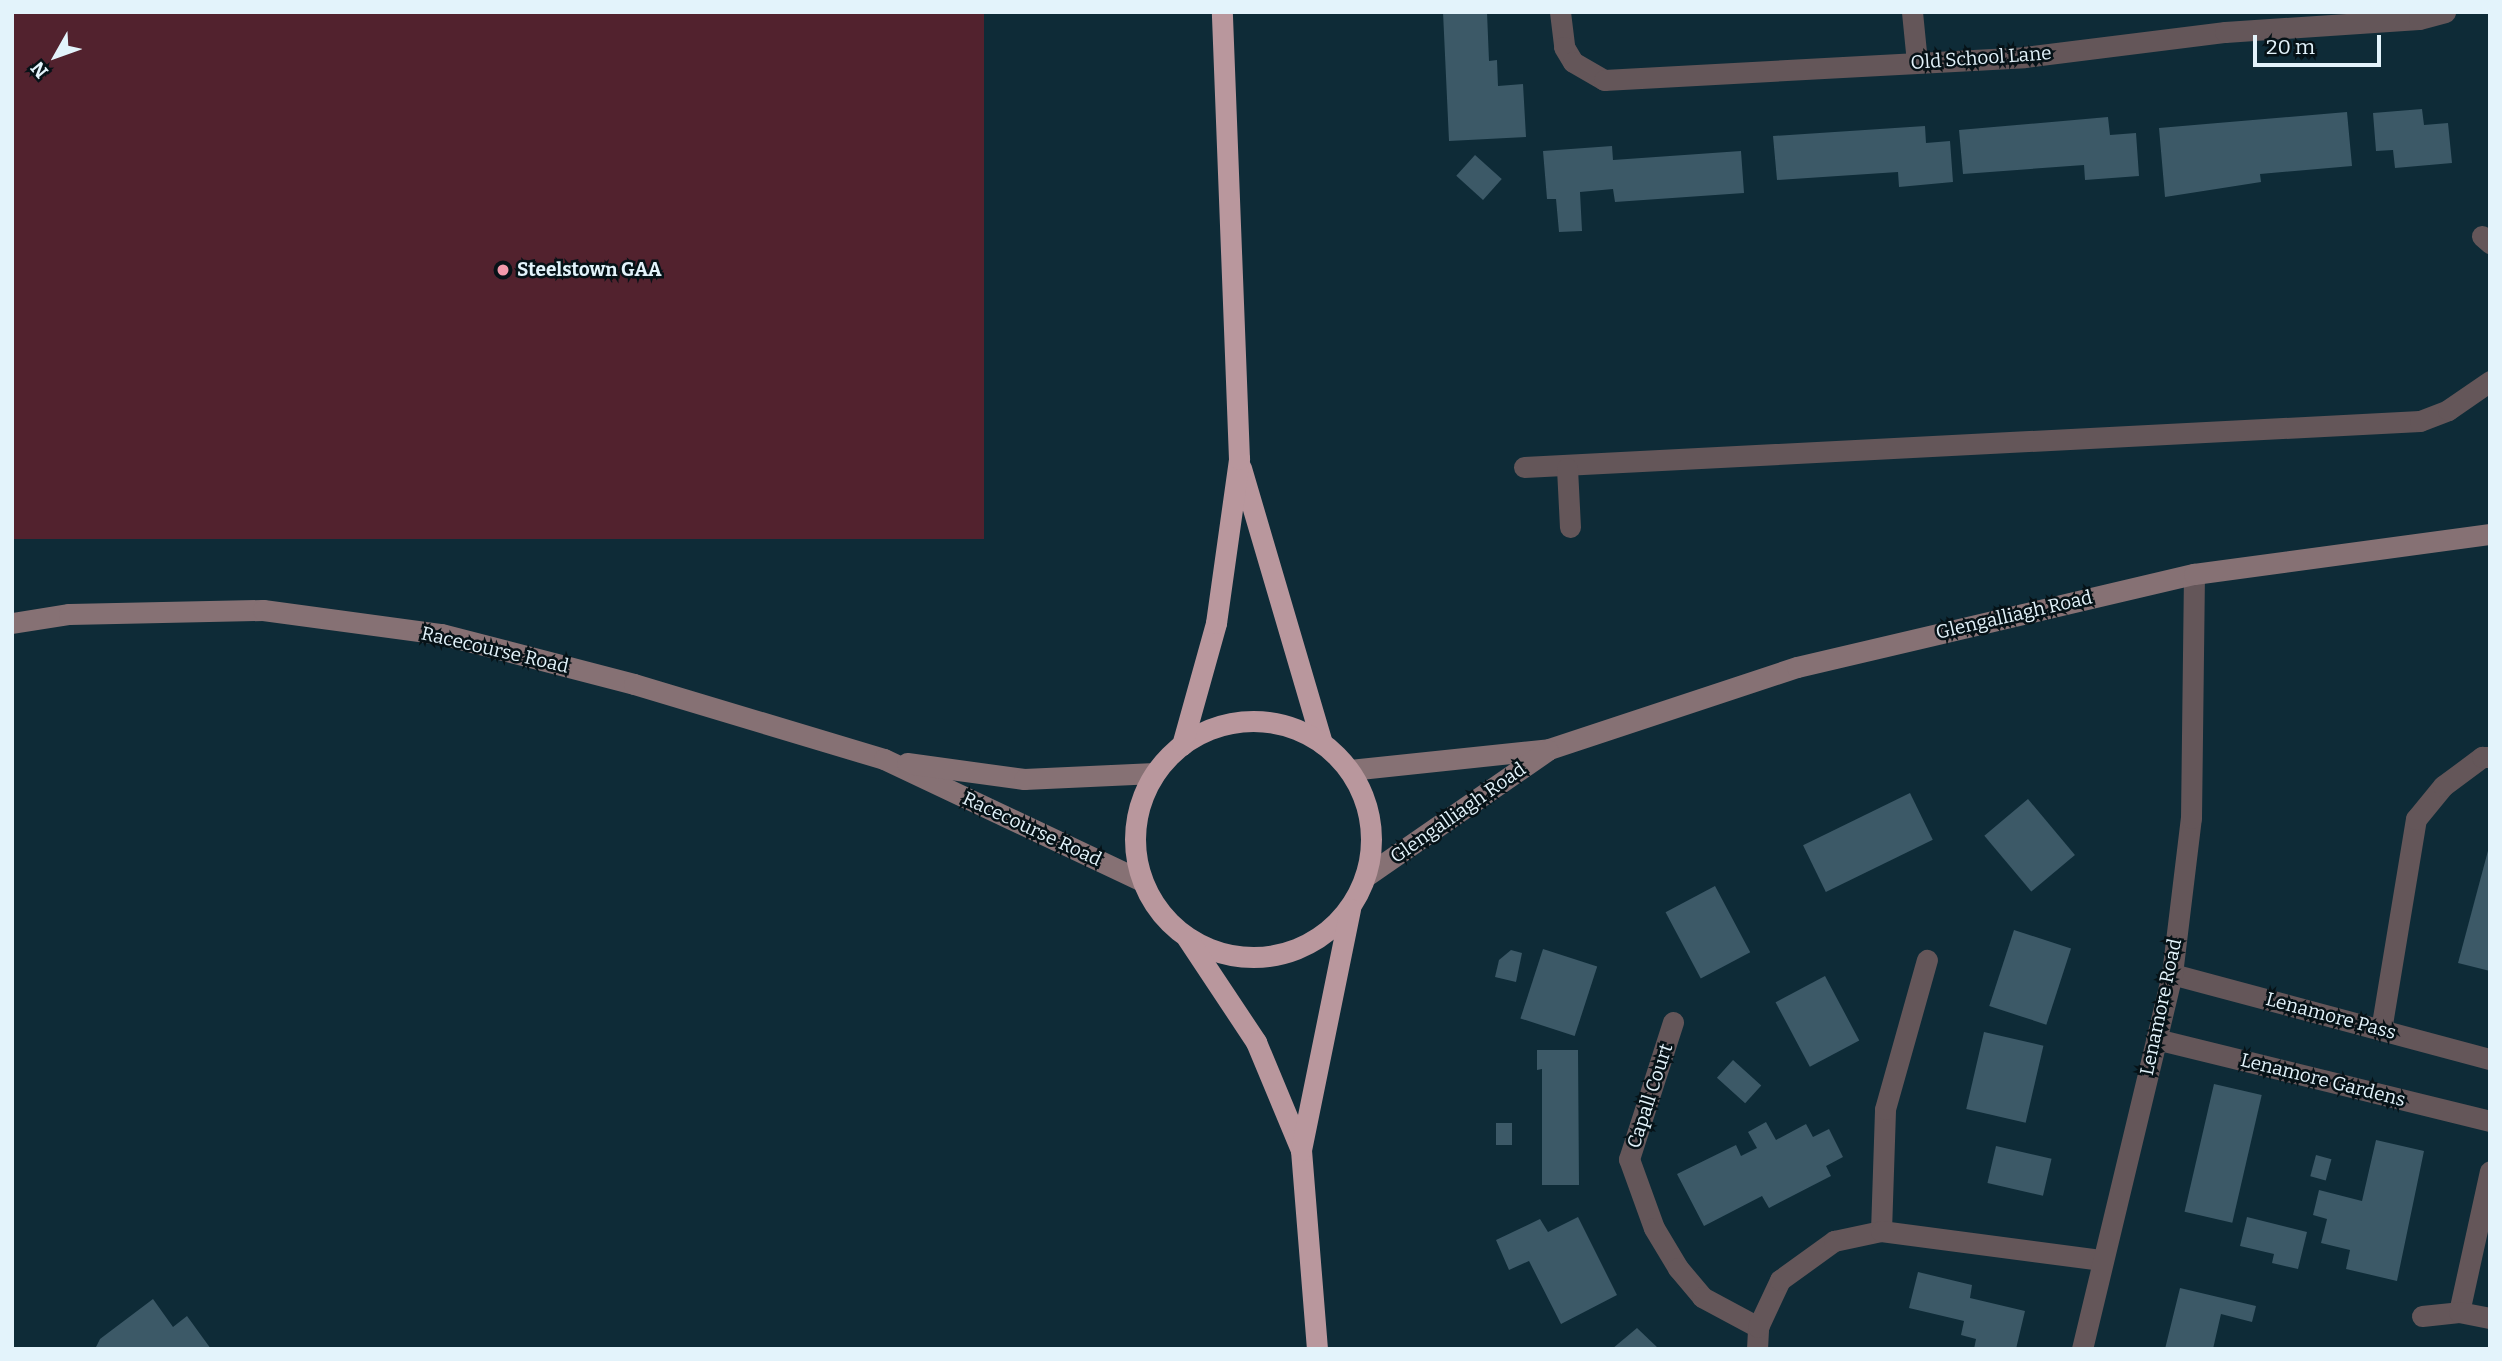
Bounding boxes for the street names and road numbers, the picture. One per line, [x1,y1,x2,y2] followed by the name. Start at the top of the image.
[1910,42,2052,74] street label: Old School Lane
[1934,586,2094,644] street label: Glengalliagh Road
[419,622,571,678] street label: Racecourse Road
[1386,758,1530,868] street label: Glengalliagh Road
[959,787,1105,871] street label: Racecourse Road
[2135,937,2187,1077] street label: Lenamore Road
[2263,988,2399,1044] street label: Lenamore Pass
[1622,1041,1678,1151] street label: Capall Court
[2238,1048,2408,1112] street label: Lenamore Gardens

